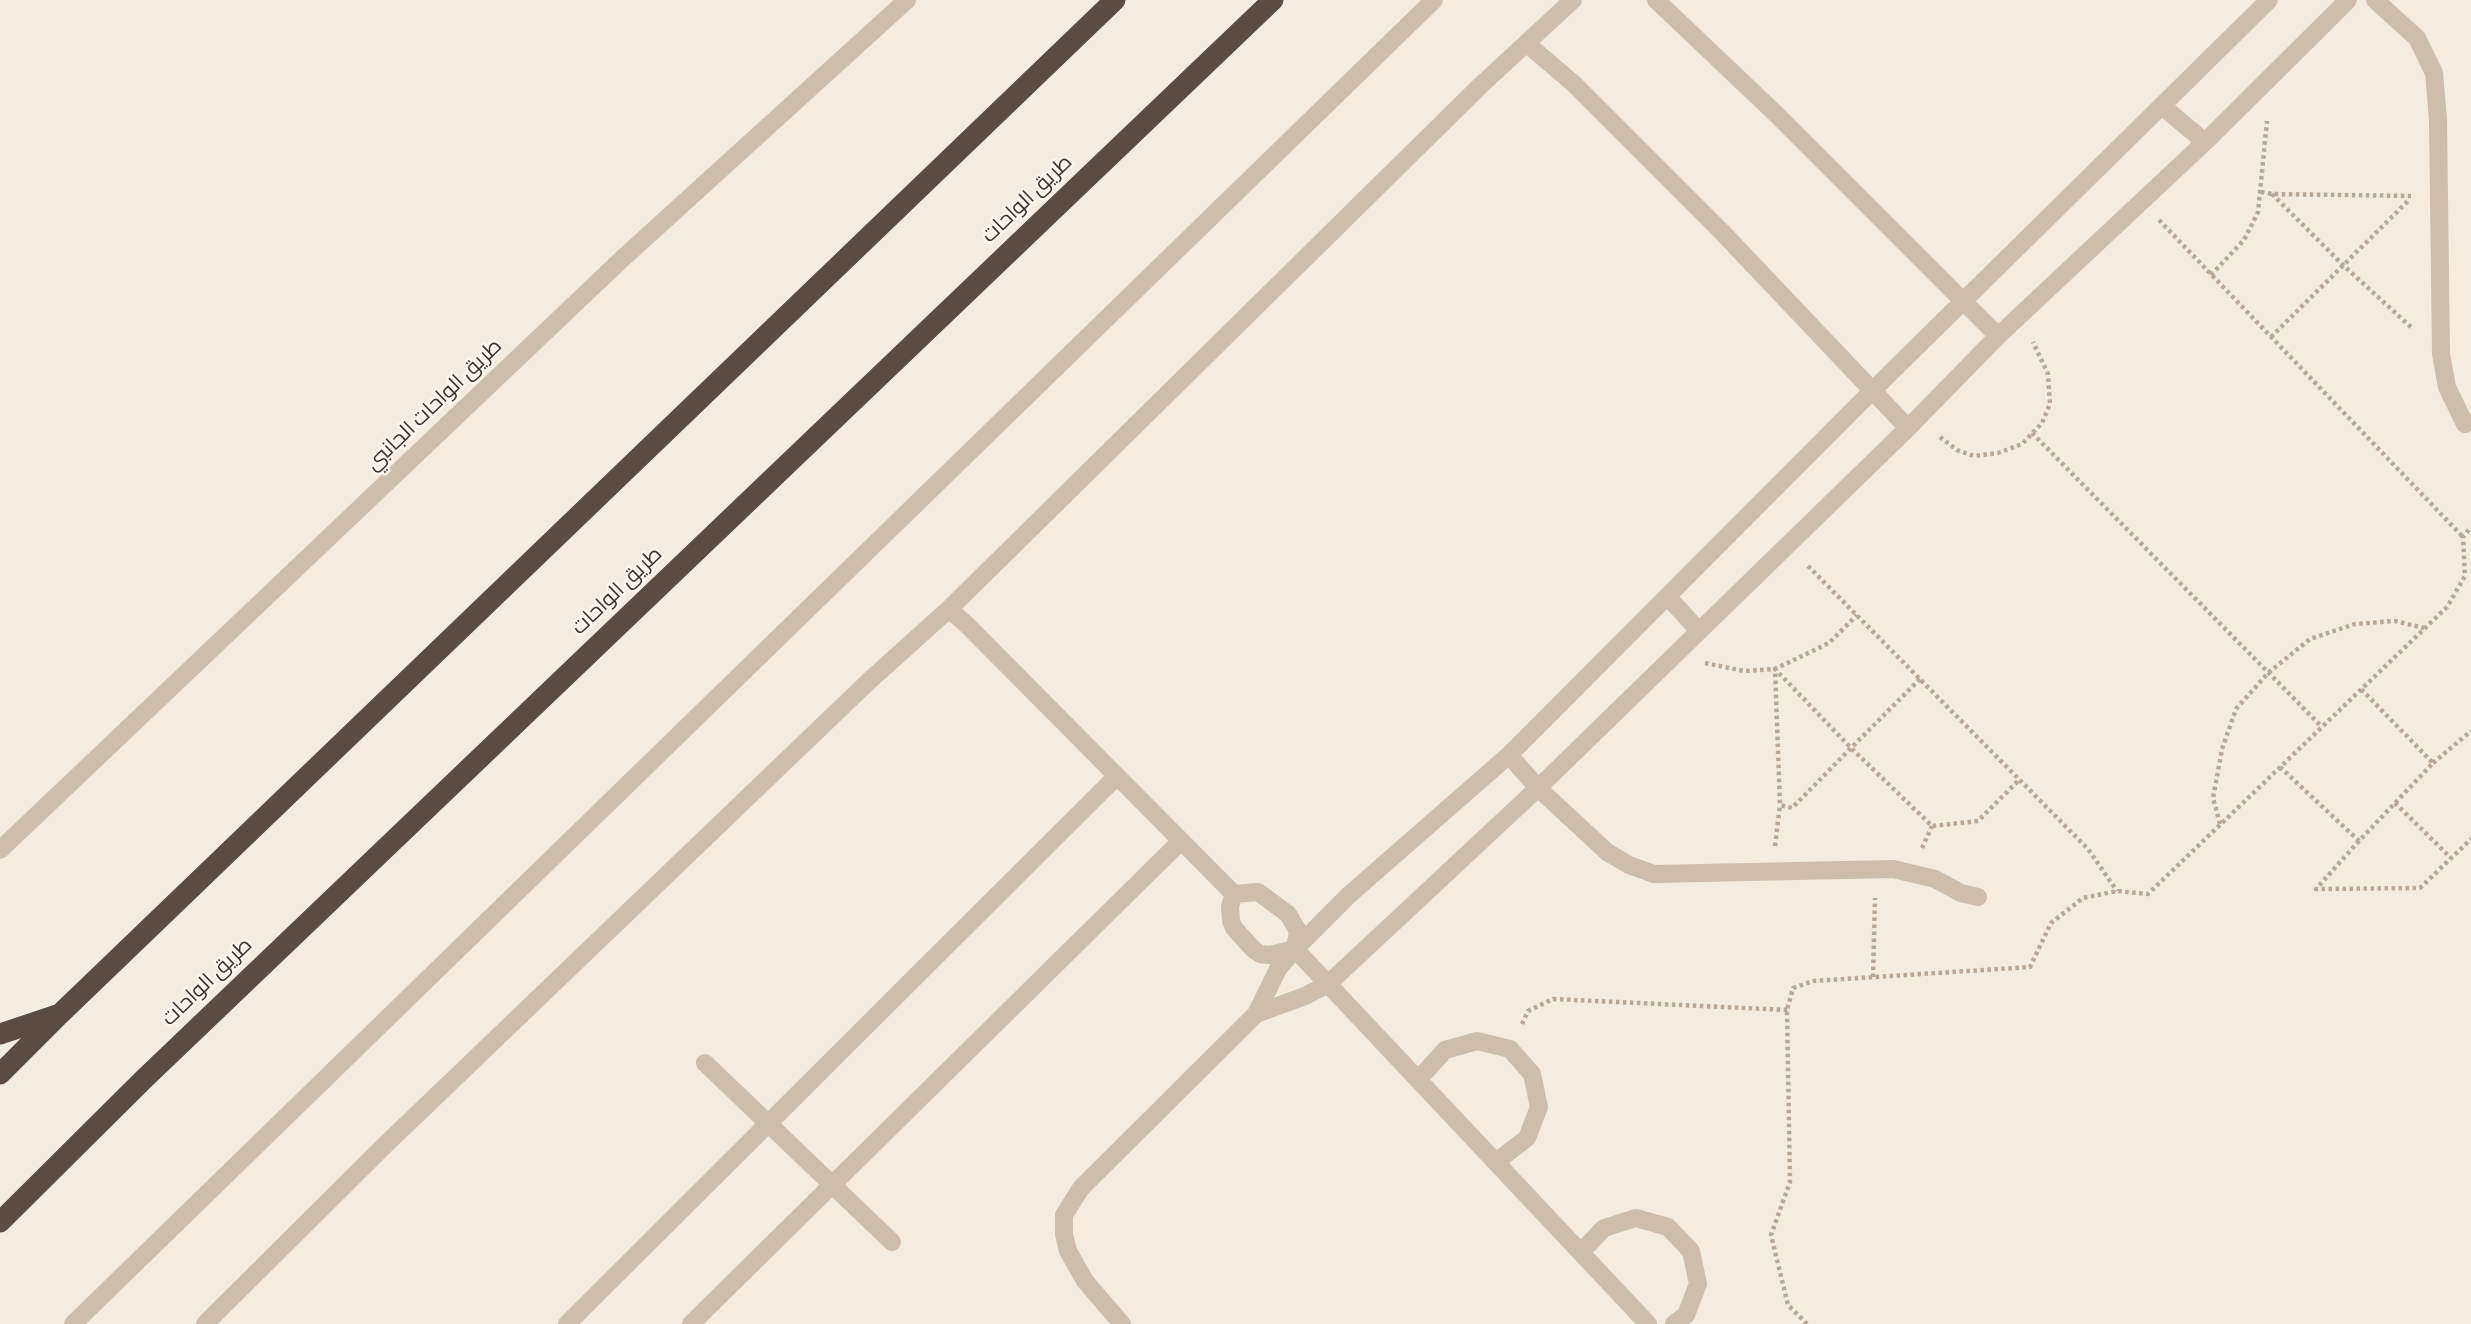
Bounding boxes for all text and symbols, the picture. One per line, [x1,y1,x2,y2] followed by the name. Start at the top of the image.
[978,151,1078,249] street label: طريق الواحات
[362,335,508,477] street label: طريق الواحات الجانبي
[568,543,668,641] street label: طريق الواحات
[158,934,258,1032] street label: طريق الواحات

